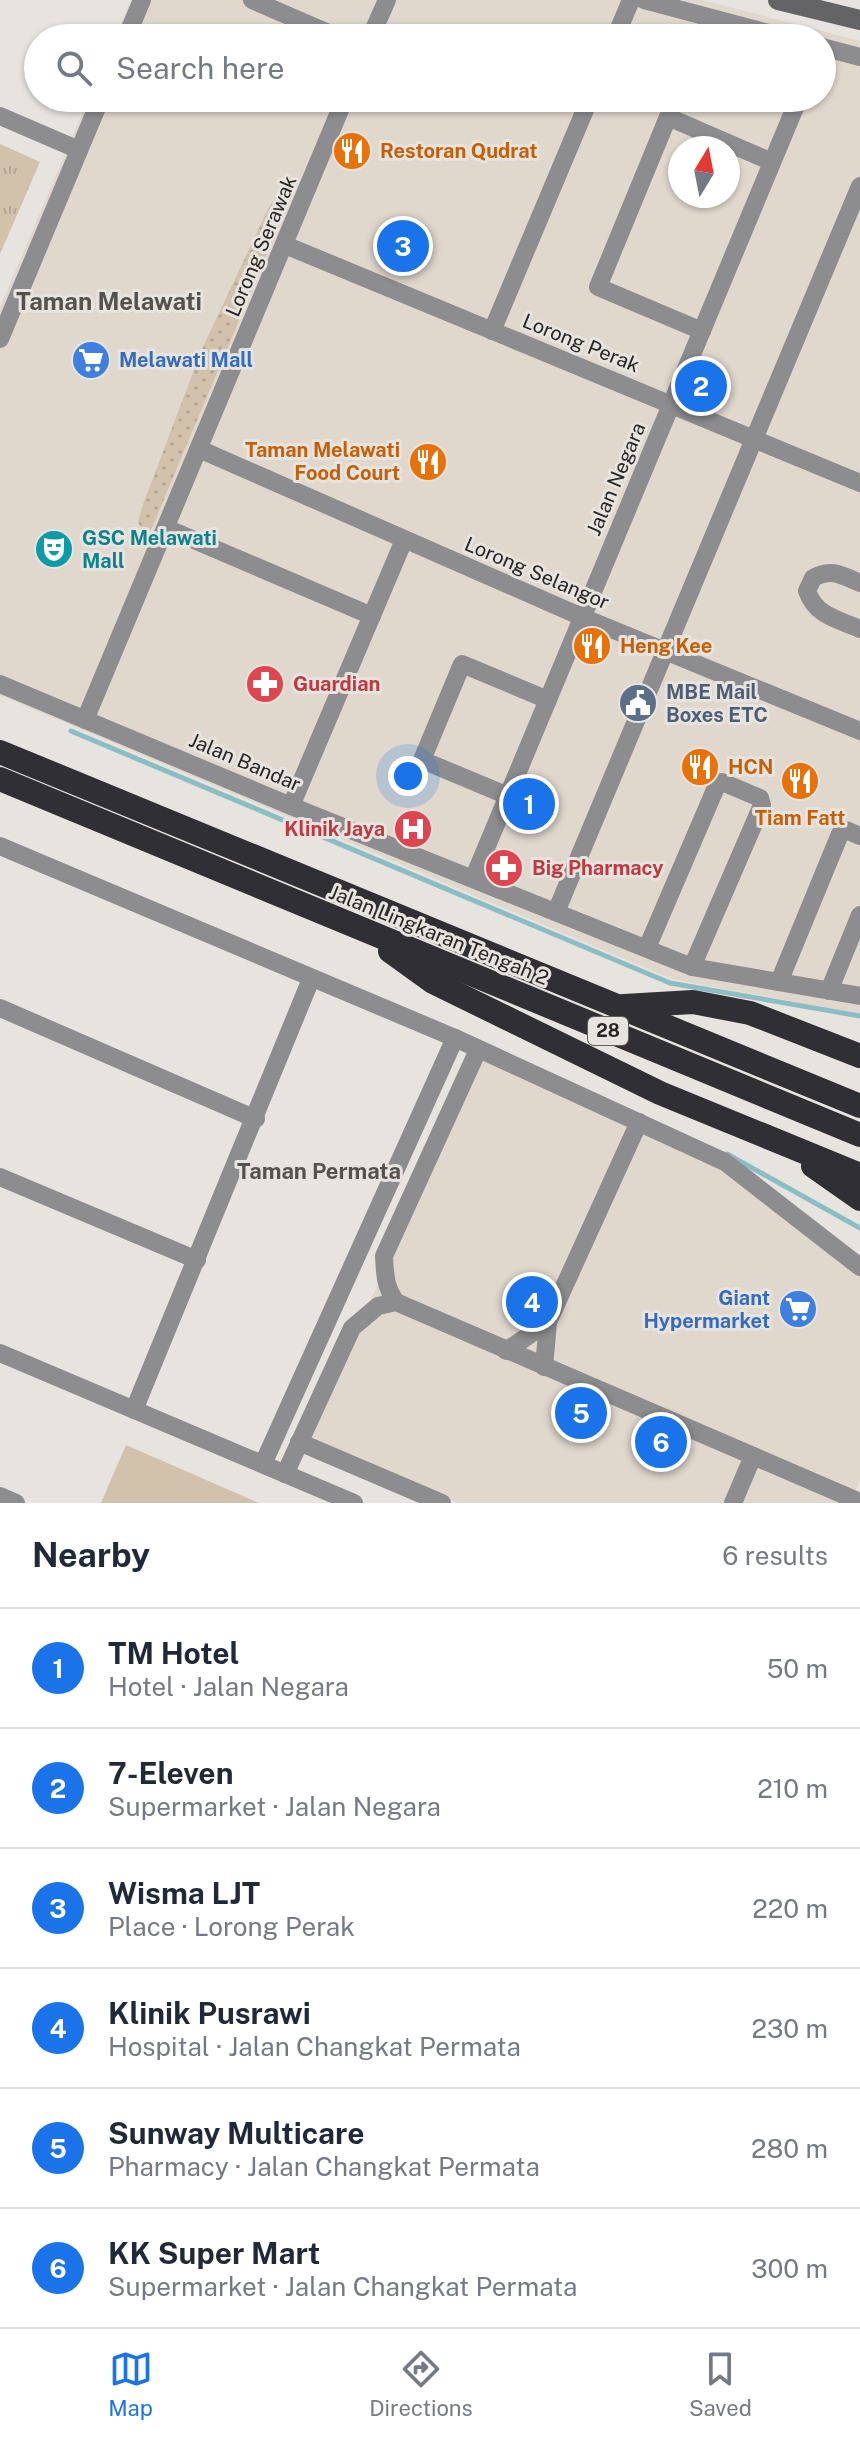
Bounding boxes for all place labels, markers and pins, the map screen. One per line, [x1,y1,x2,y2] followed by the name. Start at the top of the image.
[331,130,373,172] restaurant icon: Restoran Qudrat
[380,139,538,163] place label: Restoran Qudrat
[377,216,429,276] pin: 3
[70,339,112,381] supermarket icon: Melawati Mall
[119,348,253,372] place label: Melawati Mall
[675,356,727,416] pin: 2
[245,438,400,485] place label: Taman Melawati Food Court
[407,441,449,483] restaurant icon: Taman Melawati Food Court
[82,526,217,573] place label: GSC Melawati Mall
[33,528,75,570] theatre icon: GSC Melawati Mall
[571,625,613,667] restaurant icon: Heng Kee
[620,634,712,658] place label: Heng Kee
[244,663,286,705] pharmacy icon: Guardian
[293,672,380,696] place label: Guardian
[666,680,768,727] place label: MBE Mail Boxes ETC
[617,682,659,724] public building icon: MBE Mail Boxes ETC
[679,746,721,788] restaurant icon: HCN
[728,755,773,779] place label: HCN
[779,760,821,802] restaurant icon: Tiam Fatt
[503,774,555,834] pin: 1
[755,806,845,830] place label: Tiam Fatt
[392,808,434,850] hospital icon: Klinik Jaya
[284,817,385,841] place label: Klinik Jaya
[483,847,525,889] pharmacy icon: Big Pharmacy
[532,856,664,880] place label: Big Pharmacy
[506,1272,558,1332] pin: 4
[643,1286,770,1333] place label: Giant Hypermarket
[777,1288,819,1330] supermarket icon: Giant Hypermarket
[555,1383,607,1443] pin: 5
[635,1412,687,1472] pin: 6

